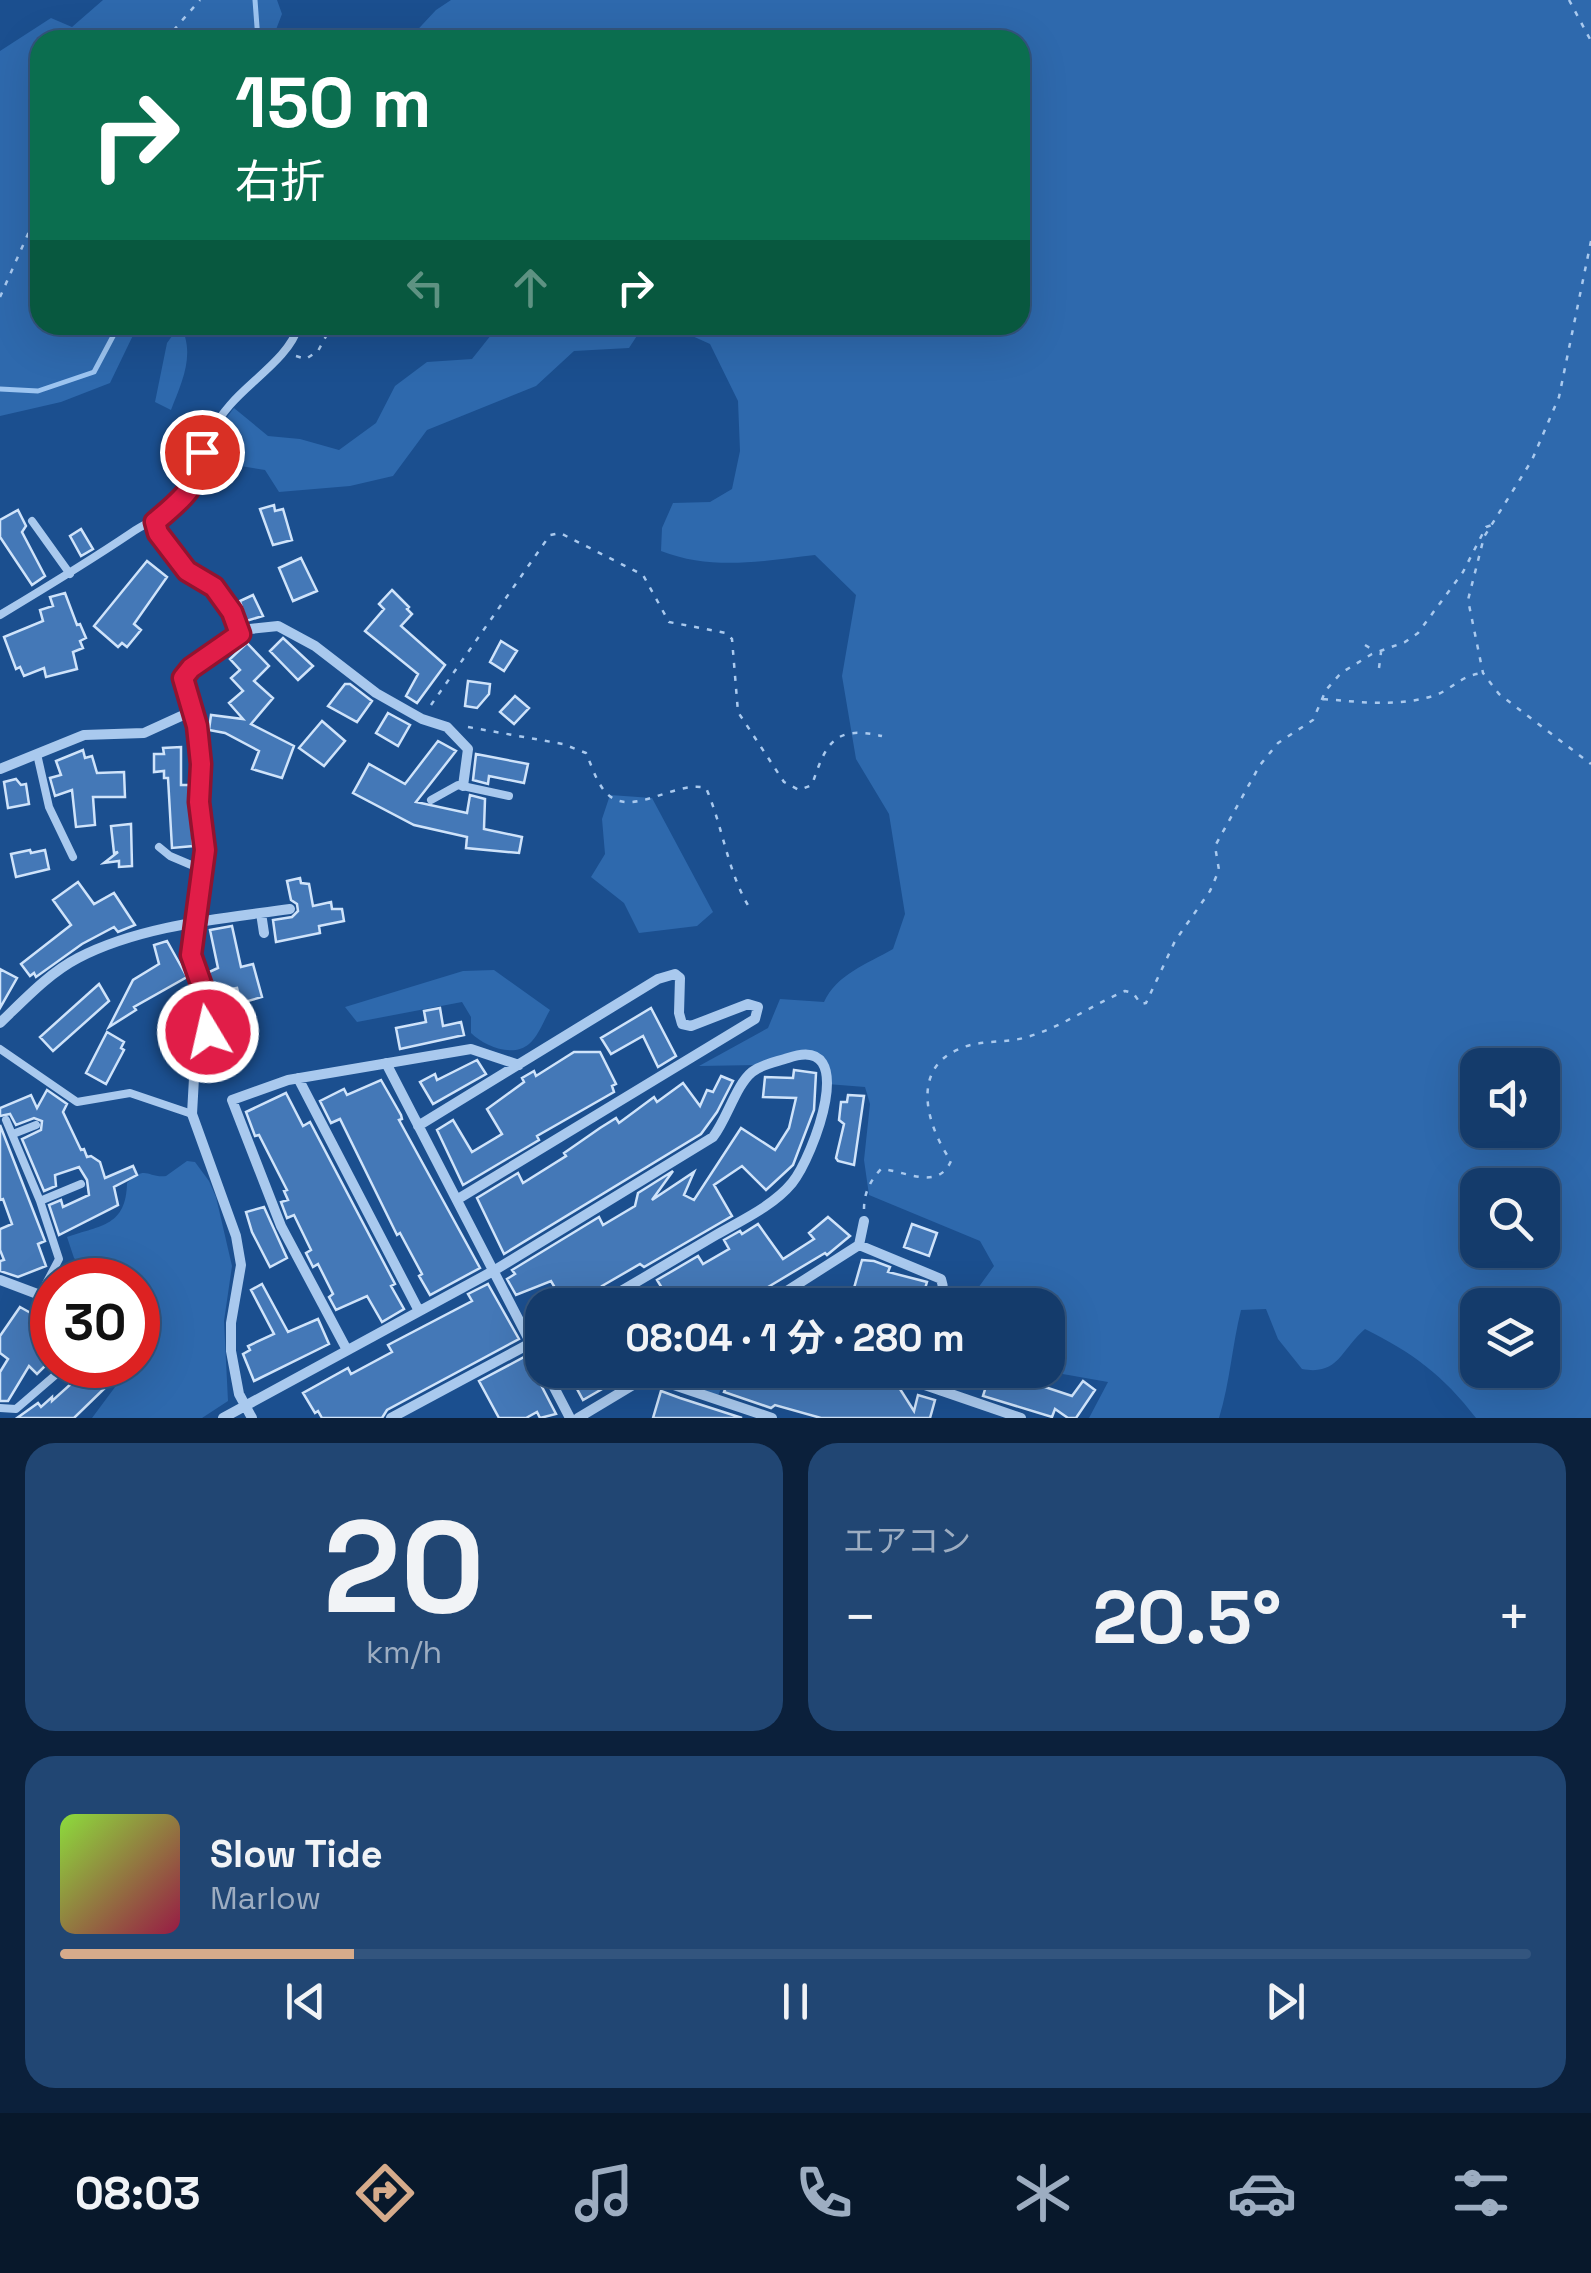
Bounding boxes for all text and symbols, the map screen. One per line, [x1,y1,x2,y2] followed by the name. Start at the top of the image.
[235,58,432,147] text: 150 m
[70,70,200,200] icon: right
[235,153,325,210] text: 右折
[398,260,453,315] icon: left
[503,260,558,315] icon: ahead
[608,260,663,315] icon: right
[160,410,245,495] pin
[175,425,230,480] icon: arrive
[156,980,260,1084] position arrow
[1460,1048,1560,1388] map controls
[1460,1048,1560,1148] button: sound
[1460,1168,1560,1268] button: search
[30,1258,160,1388] speed limit sign: 30
[1460,1288,1560,1388] button: layers
[625,1314,965,1362] text: 08:04 · 1 分 · 280 m
[323,1484,485,1650] text: 20
[843,1521,971,1561] text: エアコン
[1092,1569,1282,1665] text: 20.5°
[843,1582,877,1652] text: −
[1497,1582,1531,1652] text: +
[366,1632,442,1672] text: km/h
[210,1830,383,1878] text: Slow Tide
[210,1878,321,1918] text: Marlow
[278,1974,333,2029] icon: previous
[768,1974,823,2029] icon: pause
[1258,1974,1313,2029] icon: next
[350,2158,420,2228] icon: directions
[569,2158,639,2228] icon: music
[789,2158,859,2228] icon: phone
[1008,2158,1078,2228] icon: climate
[1227,2158,1297,2228] icon: car
[1446,2158,1516,2228] icon: filters
[75,2165,201,2222] text: 08:03

